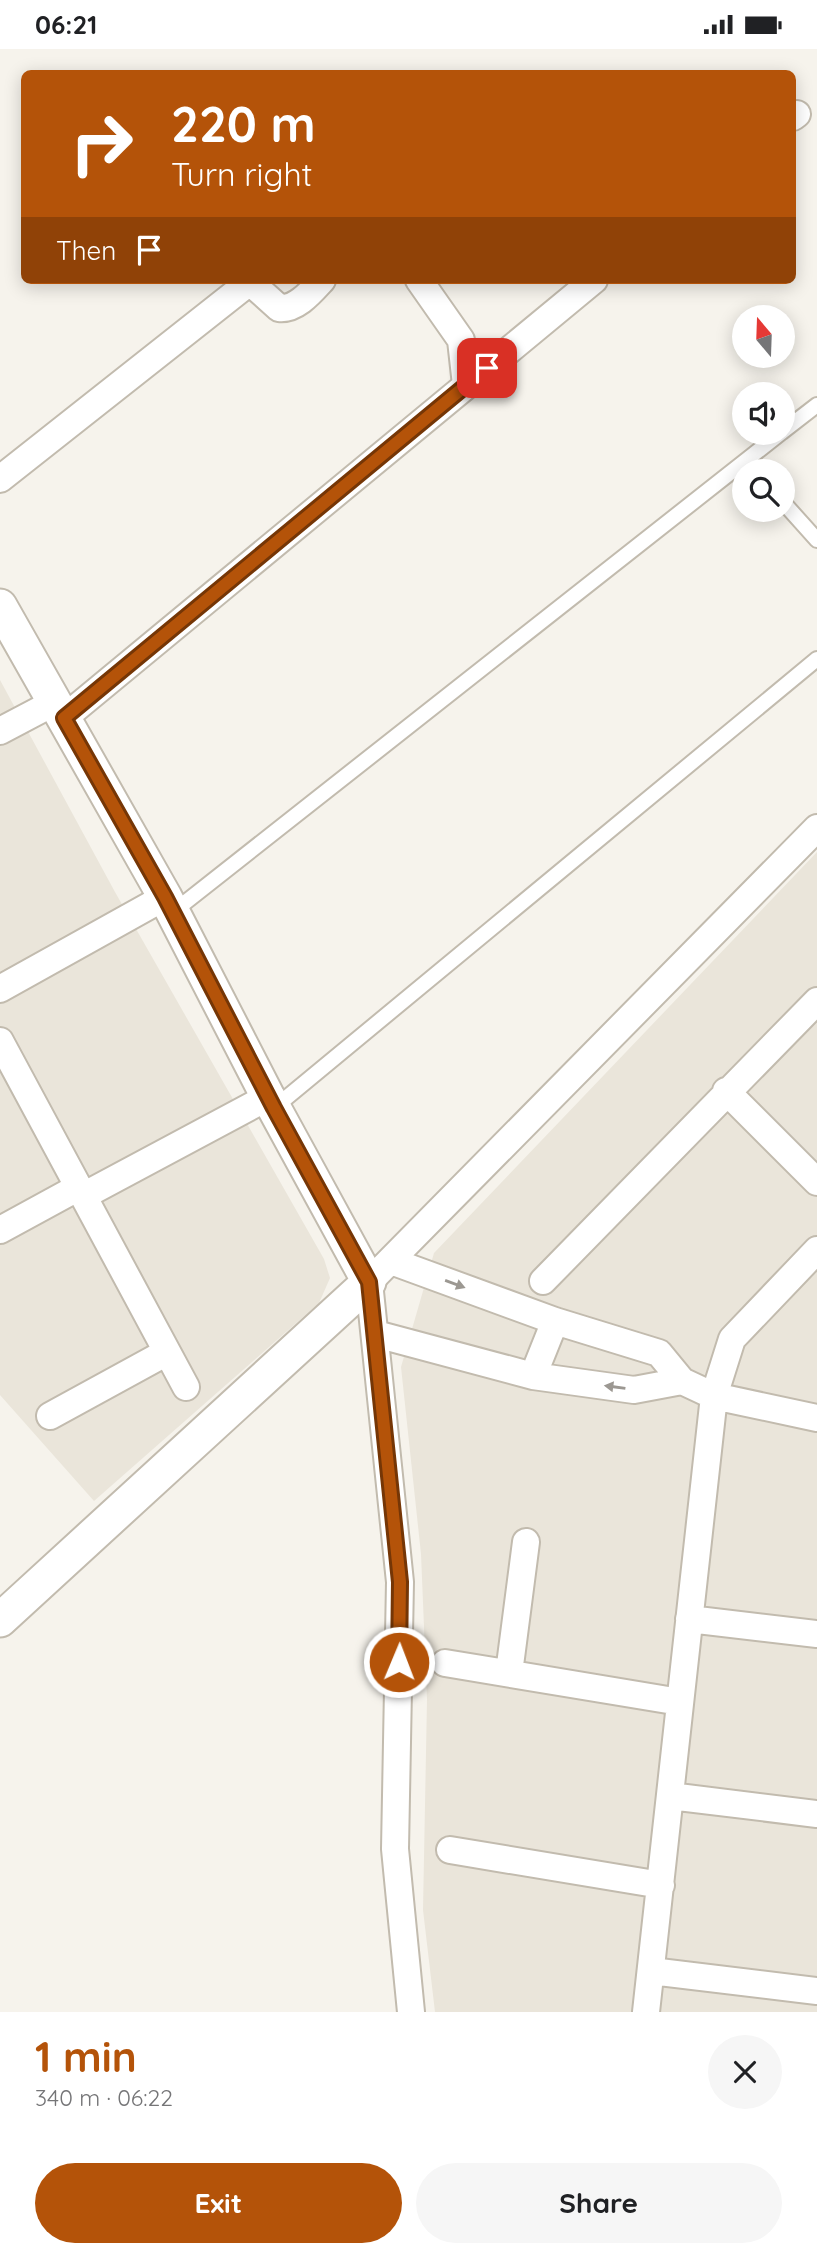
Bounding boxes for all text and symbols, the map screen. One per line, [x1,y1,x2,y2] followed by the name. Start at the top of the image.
[35,8,97,41] text: 06:21
[171,93,316,154] text: 220 m
[56,98,147,189] icon: right
[171,154,312,194] text: Turn right
[130,231,168,269] icon: arrive
[56,234,116,267] text: Then
[732,305,794,367] north arrow
[732,305,795,522] map controls
[457,338,517,398] pin
[468,349,506,387] icon: arrive
[732,382,795,445] button: sound
[732,459,795,522] button: search
[444,1279,465,1290] one-way arrow
[604,1381,626,1392] one-way arrow
[362,1625,436,1699] position arrow
[35,2030,137,2083] text: 1 min
[708,2035,782,2109] button: close
[35,2083,173,2112] text: 340 m · 06:22
[35,2163,402,2243] button: Exit
[416,2163,782,2243] button: Share

